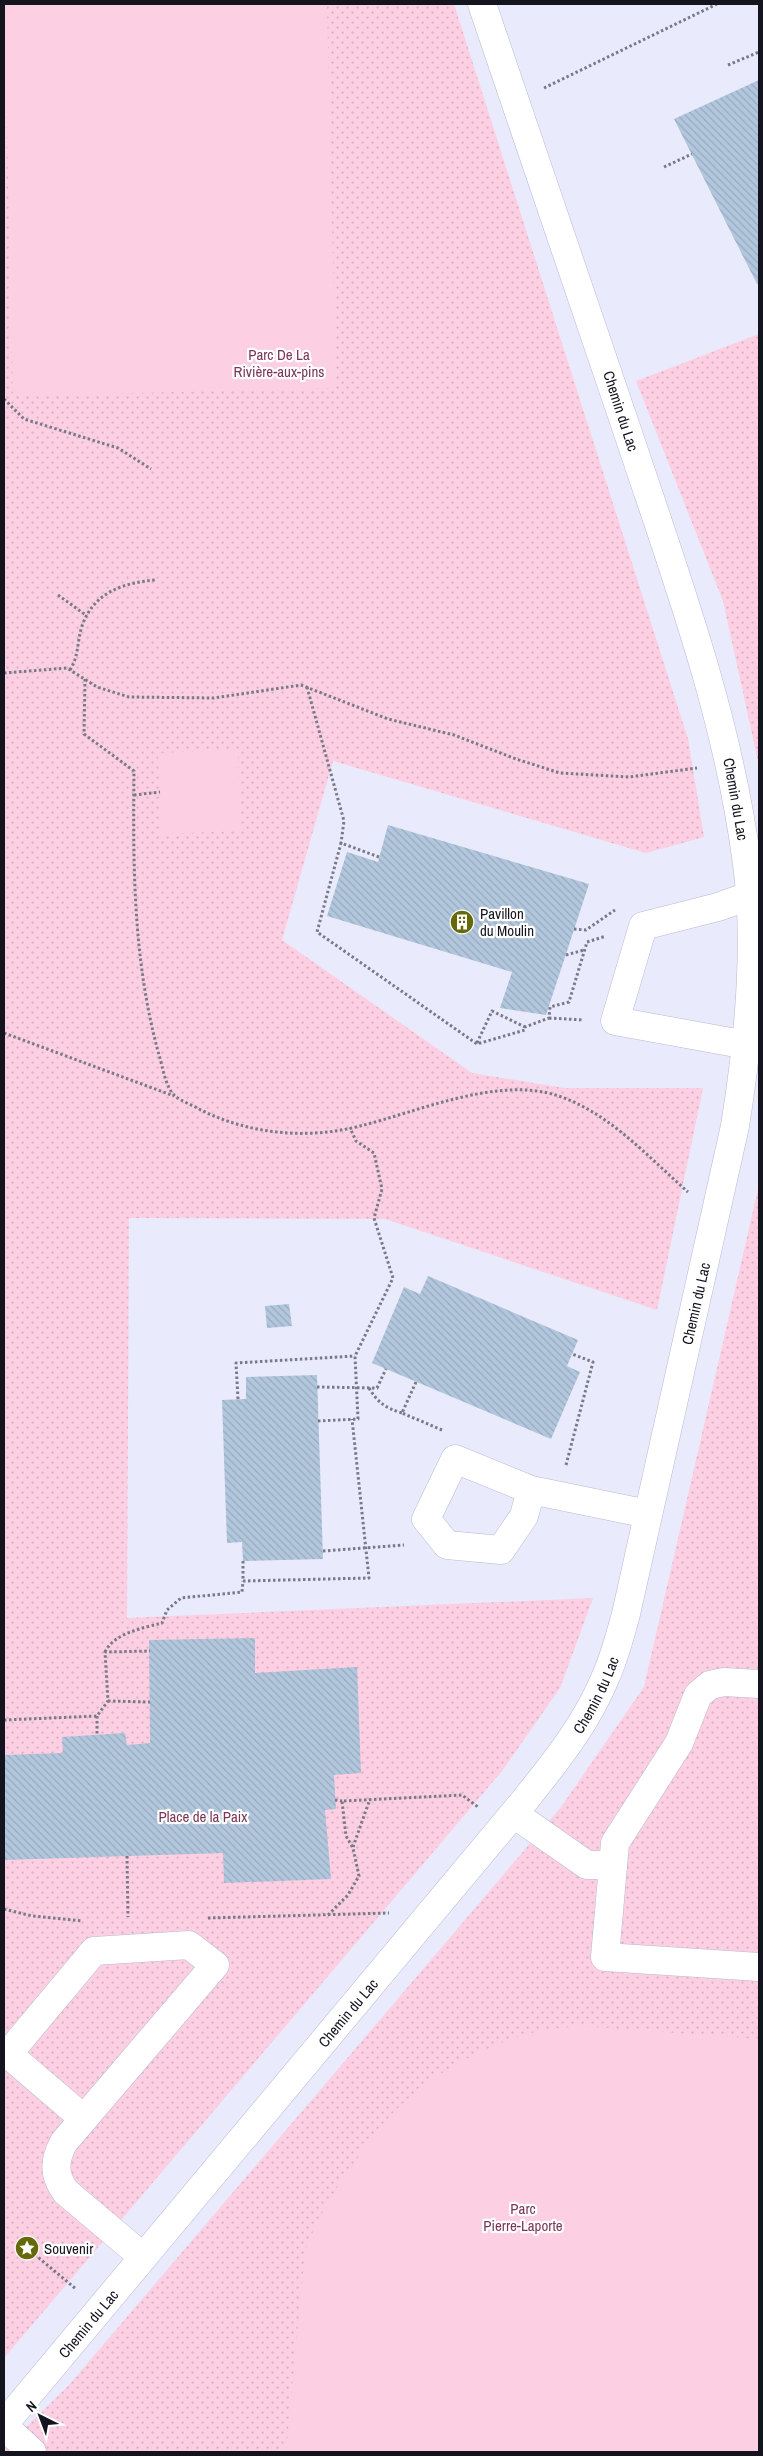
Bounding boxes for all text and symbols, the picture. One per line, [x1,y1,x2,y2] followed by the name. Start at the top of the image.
[234,344,324,382] park label: Parc De La Rivière-aux-pins
[598,368,644,454] street label: Chemin du Lac
[718,756,754,842] street label: Chemin du Lac
[480,903,534,941] place label: Pavillon du Moulin
[449,909,475,935] building icon: Pavillon du Moulin
[676,1260,715,1346] street label: Chemin du Lac
[567,1654,623,1737] street label: Chemin du Lac
[159,1806,248,1827] park label: Place de la Paix
[313,1974,382,2051] street label: Chemin du Lac
[483,2198,563,2236] park label: Parc Pierre-Laporte
[14,2235,40,2261] place icon: Souvenir
[44,2238,93,2259] place label: Souvenir
[53,2285,123,2362] street label: Chemin du Lac
[15,2391,65,2441] north arrow
[22,2397,40,2416] text: N

